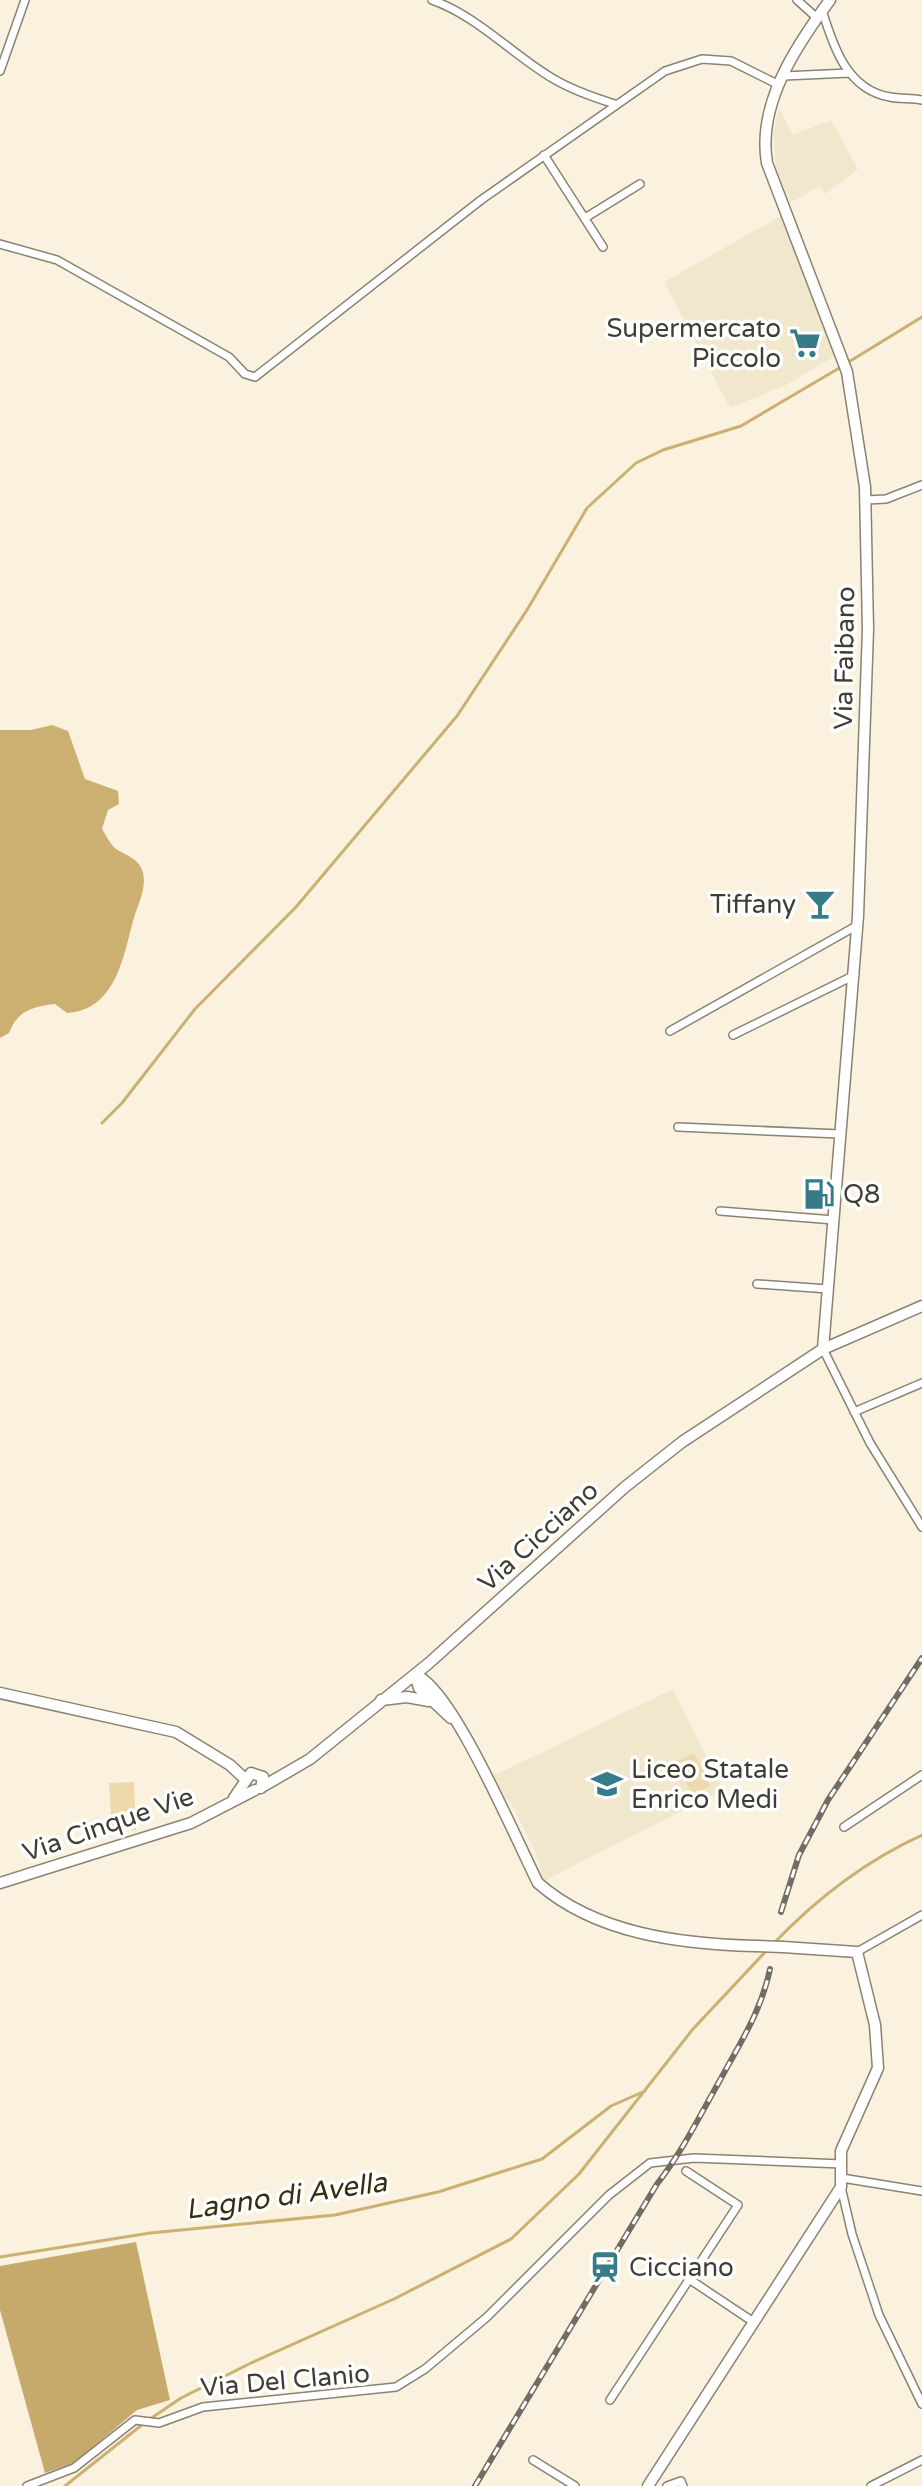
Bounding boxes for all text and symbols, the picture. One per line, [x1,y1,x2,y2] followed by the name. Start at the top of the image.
[606,313,781,374] place label: Supermercato Piccolo
[788,326,822,360] supermarket icon: Supermercato Piccolo
[828,586,861,730] street label: Via Faibano
[803,887,837,921] bar icon: Tiffany
[710,889,796,920] place label: Tiffany
[802,1177,836,1211] fuel station icon: Q8
[843,1179,880,1210] place label: Q8
[472,1474,605,1598] street label: Via Cicciano
[631,1754,789,1815] place label: Liceo Statale Enrico Medi
[590,1767,624,1801] school or university icon: Liceo Statale Enrico Medi
[19,1781,198,1868] street label: Via Cinque Vie
[183,2165,390,2227] water label: Lagno di Avella
[588,2250,622,2284] station icon: Cicciano
[629,2252,734,2283] place label: Cicciano
[199,2358,371,2403] street label: Via Del Clanio

